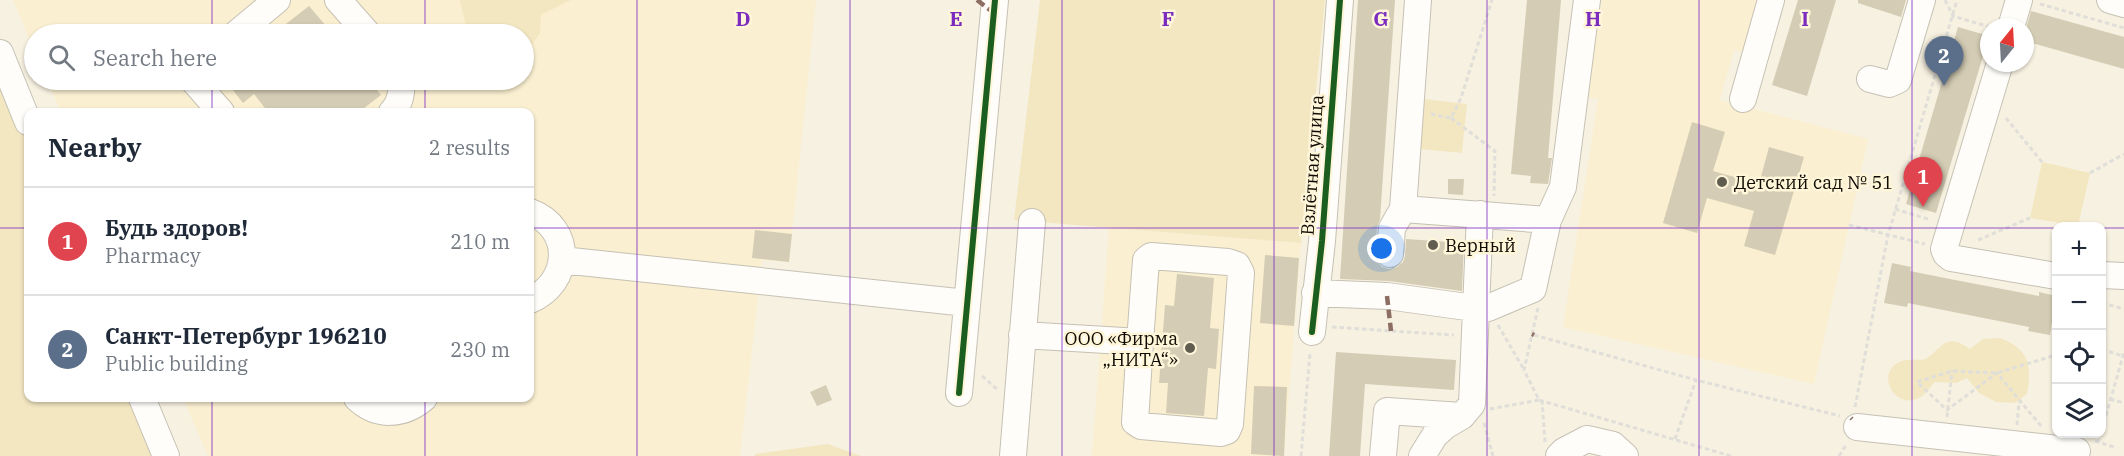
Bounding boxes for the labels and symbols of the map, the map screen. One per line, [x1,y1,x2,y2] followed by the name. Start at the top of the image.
[735,5,751,32] text: D
[949,5,963,32] text: E
[1162,5,1174,32] text: F
[1373,5,1389,32] text: G
[1585,5,1601,32] text: H
[1801,5,1809,32] text: I
[1980,18,2034,72] north arrow
[1924,36,1964,86] pin: 2
[1296,94,1328,236] street label: Взлётная улица
[1904,158,1942,207] pin: 1
[1734,171,1893,194] place label: Детский сад № 51
[1715,175,1729,189] marker: Детский сад № 51
[1367,234,1396,263] your location
[1445,234,1516,257] place label: Верный
[1426,238,1440,252] marker: Верный
[1065,327,1178,371] place label: ООО «Фирма „НИТА“»
[1183,341,1197,355] marker: ООО «Фирма „НИТА“»

